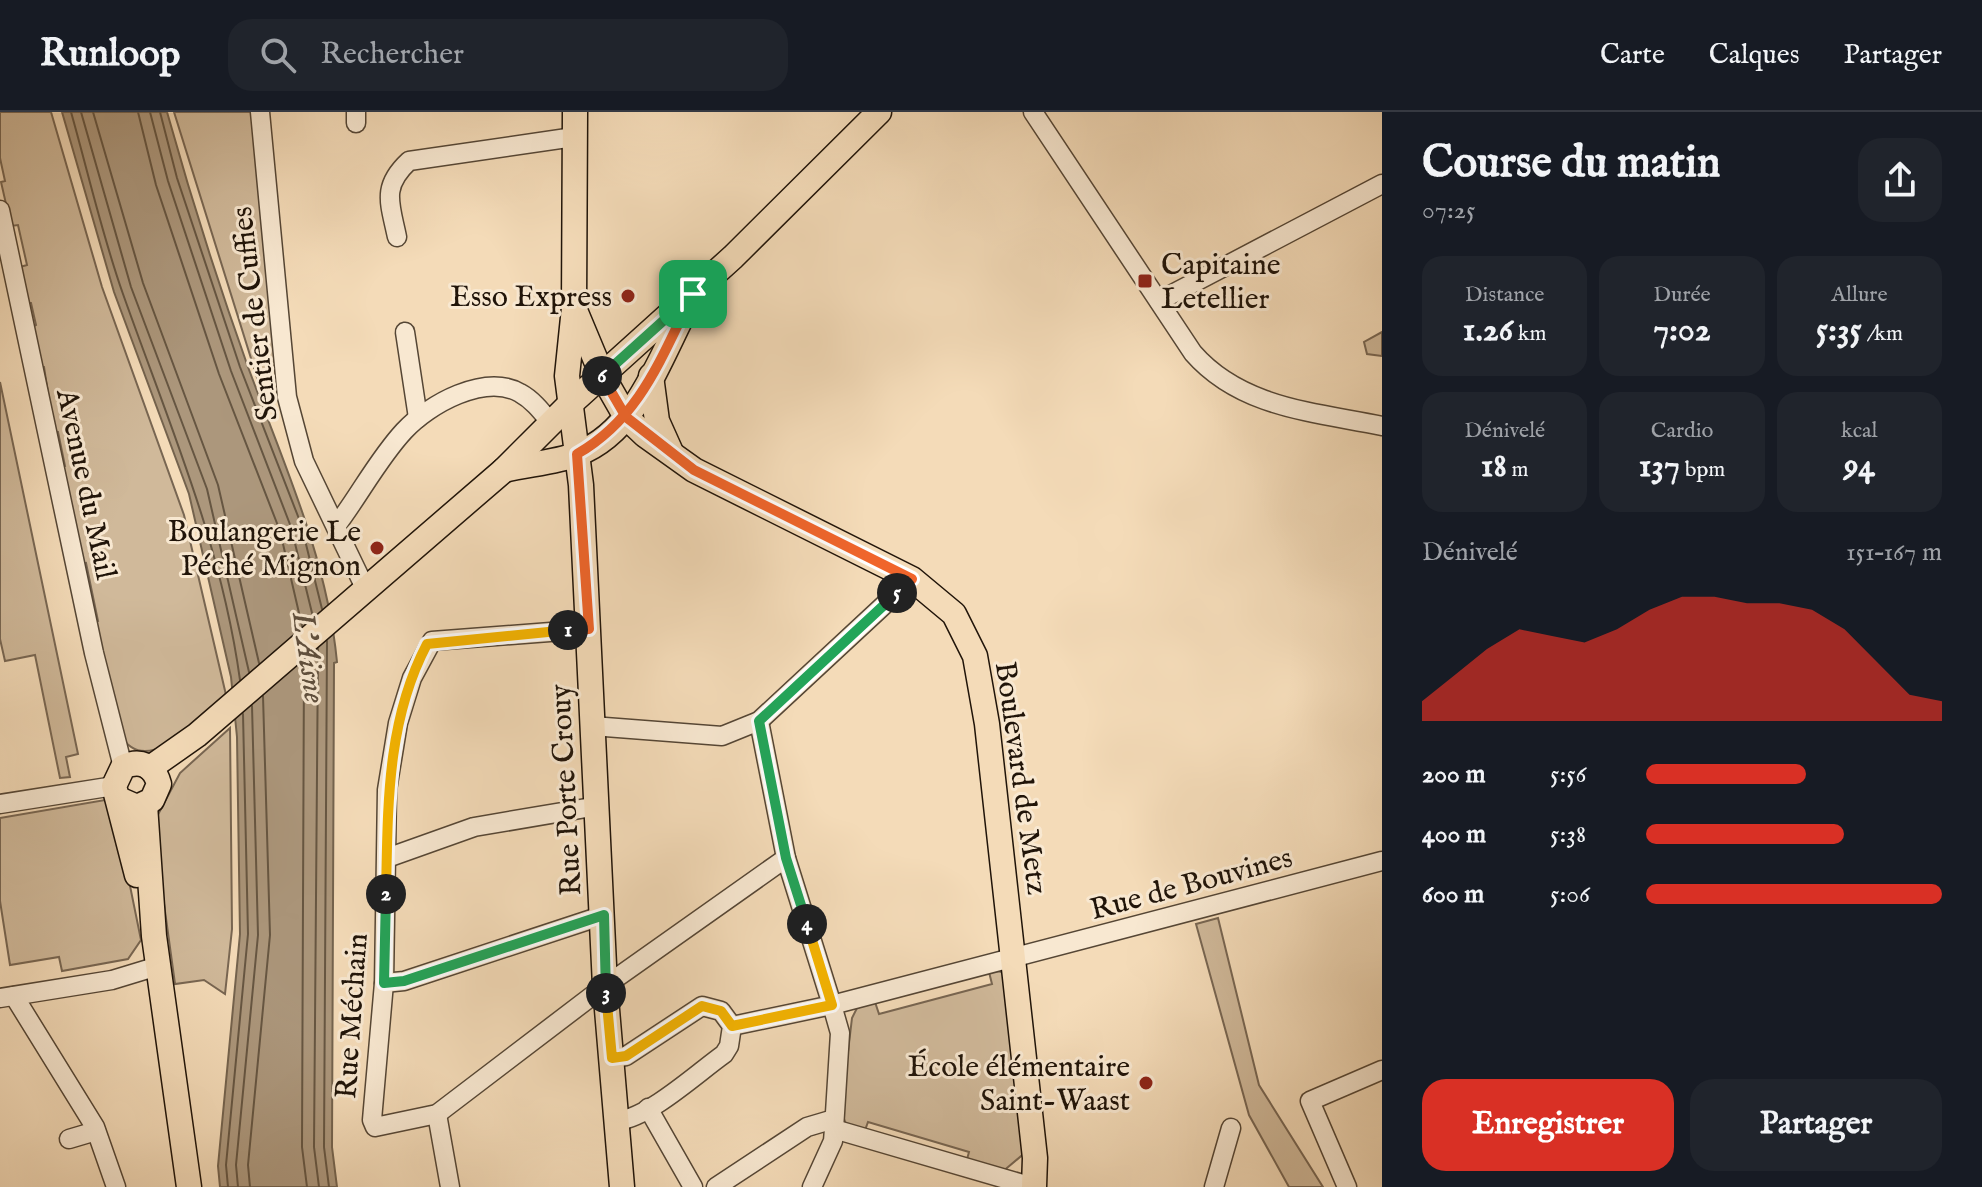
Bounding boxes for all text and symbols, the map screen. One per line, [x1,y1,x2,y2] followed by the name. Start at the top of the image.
[228,19,788,91] search box
[40,31,180,79] text: Runloop
[256,33,300,77] icon: search
[320,36,464,74] text: Rechercher
[1600,38,1665,73] text: Carte
[1709,38,1800,73] text: Calques
[1844,38,1942,73] text: Partager
[1422,136,1720,192] text: Course du matin
[1858,138,1942,222] button: share
[1422,194,1475,227] text: 07:25
[224,204,288,423] street label: Sentier de Cuffies
[1161,247,1281,319] place label: Capitaine Letellier
[659,260,727,328] pin
[671,272,715,316] icon: arrive
[1136,272,1154,290] marker: Capitaine Letellier
[450,279,612,317] place label: Esso Express
[1465,281,1544,309] text: Distance
[1653,281,1711,309] text: Durée
[1831,281,1888,309] text: Allure
[619,287,637,305] marker: Esso Express
[1463,309,1513,352] text: 1.26
[1653,309,1711,352] text: 7:02
[1816,309,1862,352] text: 5:35
[1513,320,1547,348] text: km
[1862,320,1903,348] text: /km
[582,356,622,396] pin: 6
[597,362,607,390] text: 6
[46,385,124,584] street label: Avenue du Mail
[1464,417,1545,445] text: Dénivelé
[1651,417,1713,445] text: Cardio
[1841,417,1878,445] text: kcal
[1481,445,1507,488] text: 18
[1639,445,1680,488] text: 137
[1844,445,1875,488] text: 94
[1507,456,1529,484] text: m
[1680,456,1725,484] text: bpm
[168,514,361,586] place label: Boulangerie Le Péché Mignon
[1422,536,1518,569] text: Dénivelé
[1846,536,1942,569] text: 151–167 m
[368,539,386,557] marker: Boulangerie Le Péché Mignon
[877,573,917,613] pin: 5
[893,579,901,607] text: 5
[281,608,334,706] water label: L'Aisne
[548,610,588,650] pin: 1
[564,616,572,644] text: 1
[985,659,1055,898] street label: Boulevard de Metz
[542,683,592,897] street label: Rue Porte Crouy
[1422,758,1486,791] text: 200 m
[1550,758,1587,791] text: 5:56
[1422,818,1486,851] text: 400 m
[1550,818,1586,851] text: 5:38
[1086,840,1297,930] street label: Rue de Bouvines
[366,874,406,914] pin: 2
[1422,878,1484,911] text: 600 m
[1550,878,1590,911] text: 5:06
[381,880,391,908] text: 2
[787,904,827,944] pin: 4
[802,910,812,938] text: 4
[328,932,378,1100] street label: Rue Méchain
[586,973,626,1013] pin: 3
[602,979,610,1007] text: 3
[907,1048,1130,1121] place label: École élémentaire Saint-Waast
[1137,1074,1155,1092] marker: École élémentaire Saint-Waast
[1422,1079,1674,1171] button: Enregistrer
[1690,1079,1942,1171] button: Partager

